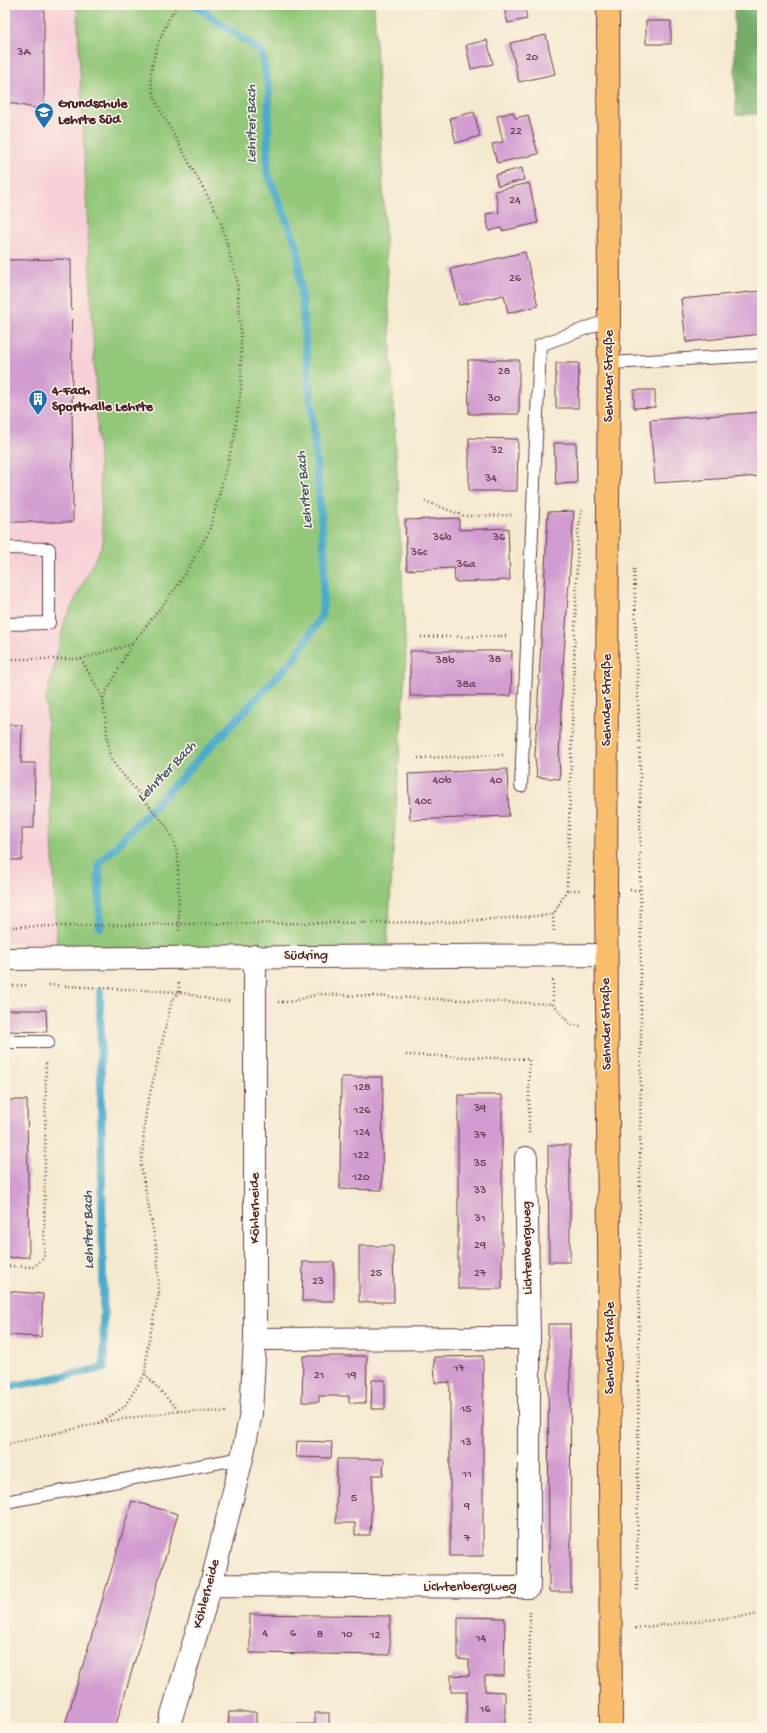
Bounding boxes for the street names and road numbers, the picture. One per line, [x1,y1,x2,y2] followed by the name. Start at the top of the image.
[601,329,618,422] street label: Sehnder Straße
[599,653,616,746] street label: Sehnder Straße
[284,948,328,965] street label: Südring
[598,977,616,1070] street label: Sehnder Straße
[247,1172,264,1243] street label: Köhlerheide
[519,1201,537,1295] street label: Lichtenbergweg
[602,1301,619,1394] street label: Sehnder Straße
[190,1557,225,1630] street label: Köhlerheide
[423,1579,517,1596] street label: Lichtenbergweg

